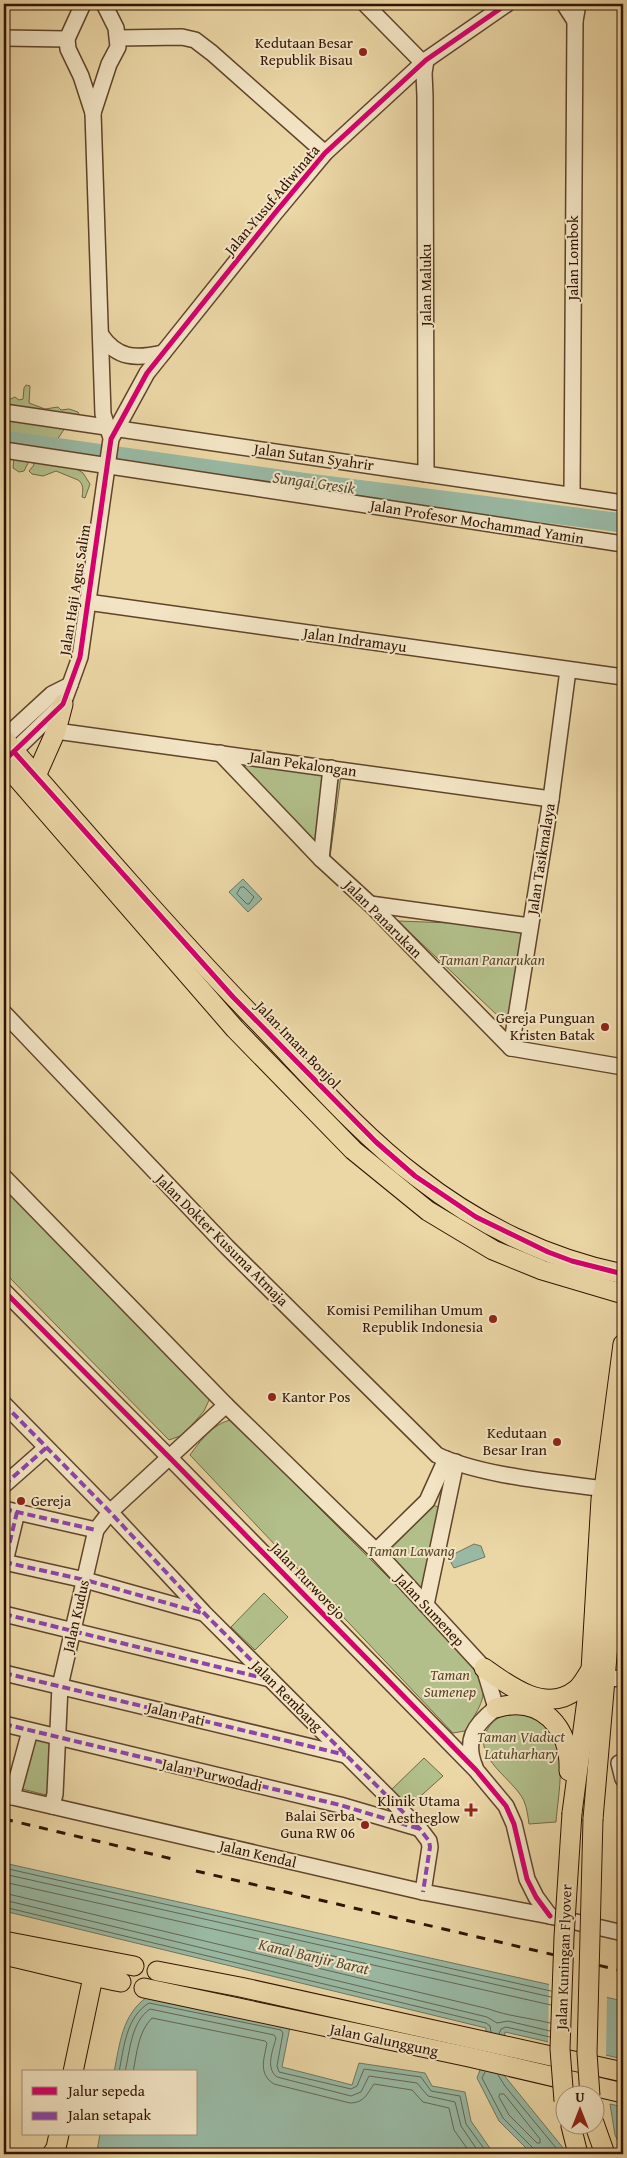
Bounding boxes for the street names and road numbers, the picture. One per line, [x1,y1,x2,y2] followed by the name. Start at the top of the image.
[218,140,324,261] street label: Jalan Yusuf Adiwinata
[562,215,583,303] street label: Jalan Lombok
[415,243,436,328] street label: Jalan Maluku
[251,437,375,475] street label: Jalan Sutan Syahrir
[367,494,586,549] street label: Jalan Profesor Mochammad Yamin
[53,522,95,659] street label: Jalan Haji Agus Salim
[300,622,409,657] street label: Jalan Indramayu
[246,745,359,781] street label: Jalan Pekalongan
[521,802,560,918] street label: Jalan Tasikmalaya
[338,873,428,963] street label: Jalan Panarukan
[250,995,346,1093] street label: Jalan Imam Bonjol
[150,1167,293,1311] street label: Jalan Dokter Kusuma Atmaja
[265,1536,351,1624] street label: Jalan Purworejo
[390,1567,470,1651] street label: Jalan Sumenep
[57,1577,94,1656] street label: Jalan Kudus
[245,1654,328,1737] street label: Jalan Rembang
[143,1696,208,1731] street label: Jalan Pati
[158,1752,264,1796] street label: Jalan Purwodadi
[216,1834,299,1873] street label: Jalan Kendal
[550,1884,577,2032] street label: Jalan Kuningan Flyover
[326,2017,441,2061] street label: Jalan Galunggung

